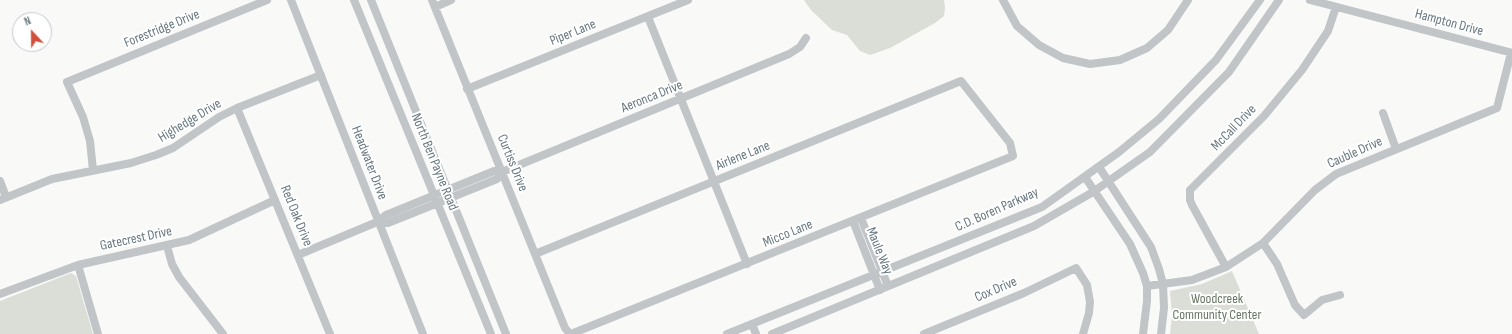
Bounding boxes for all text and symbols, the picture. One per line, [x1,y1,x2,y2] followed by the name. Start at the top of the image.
[122,6,202,52] street label: Forestridge Drive
[1413,6,1485,40] street label: Hampton Drive
[12,12,52,52] north arrow
[23,14,33,28] text: N
[547,16,599,50] street label: Piper Lane
[619,77,685,117] street label: Aeronca Drive
[155,96,225,146] street label: Highedge Drive
[1208,101,1260,155] street label: McCall Drive
[407,111,461,213] street label: North Ben Payne Road
[347,124,391,202] street label: Headwater Drive
[493,132,531,194] street label: Curtiss Drive
[1325,133,1385,173] street label: Cauble Drive
[713,138,773,174] street label: Airlene Lane
[276,183,316,249] street label: Red Oak Drive
[953,184,1041,236] street label: C.D. Boren Parkway
[761,216,815,252] street label: Micco Lane
[99,223,173,255] street label: Gatecrest Drive
[862,225,896,277] street label: Maule Way
[972,274,1020,306] street label: Cox Drive
[1172,291,1262,324] park label: Woodcreek Community Center

